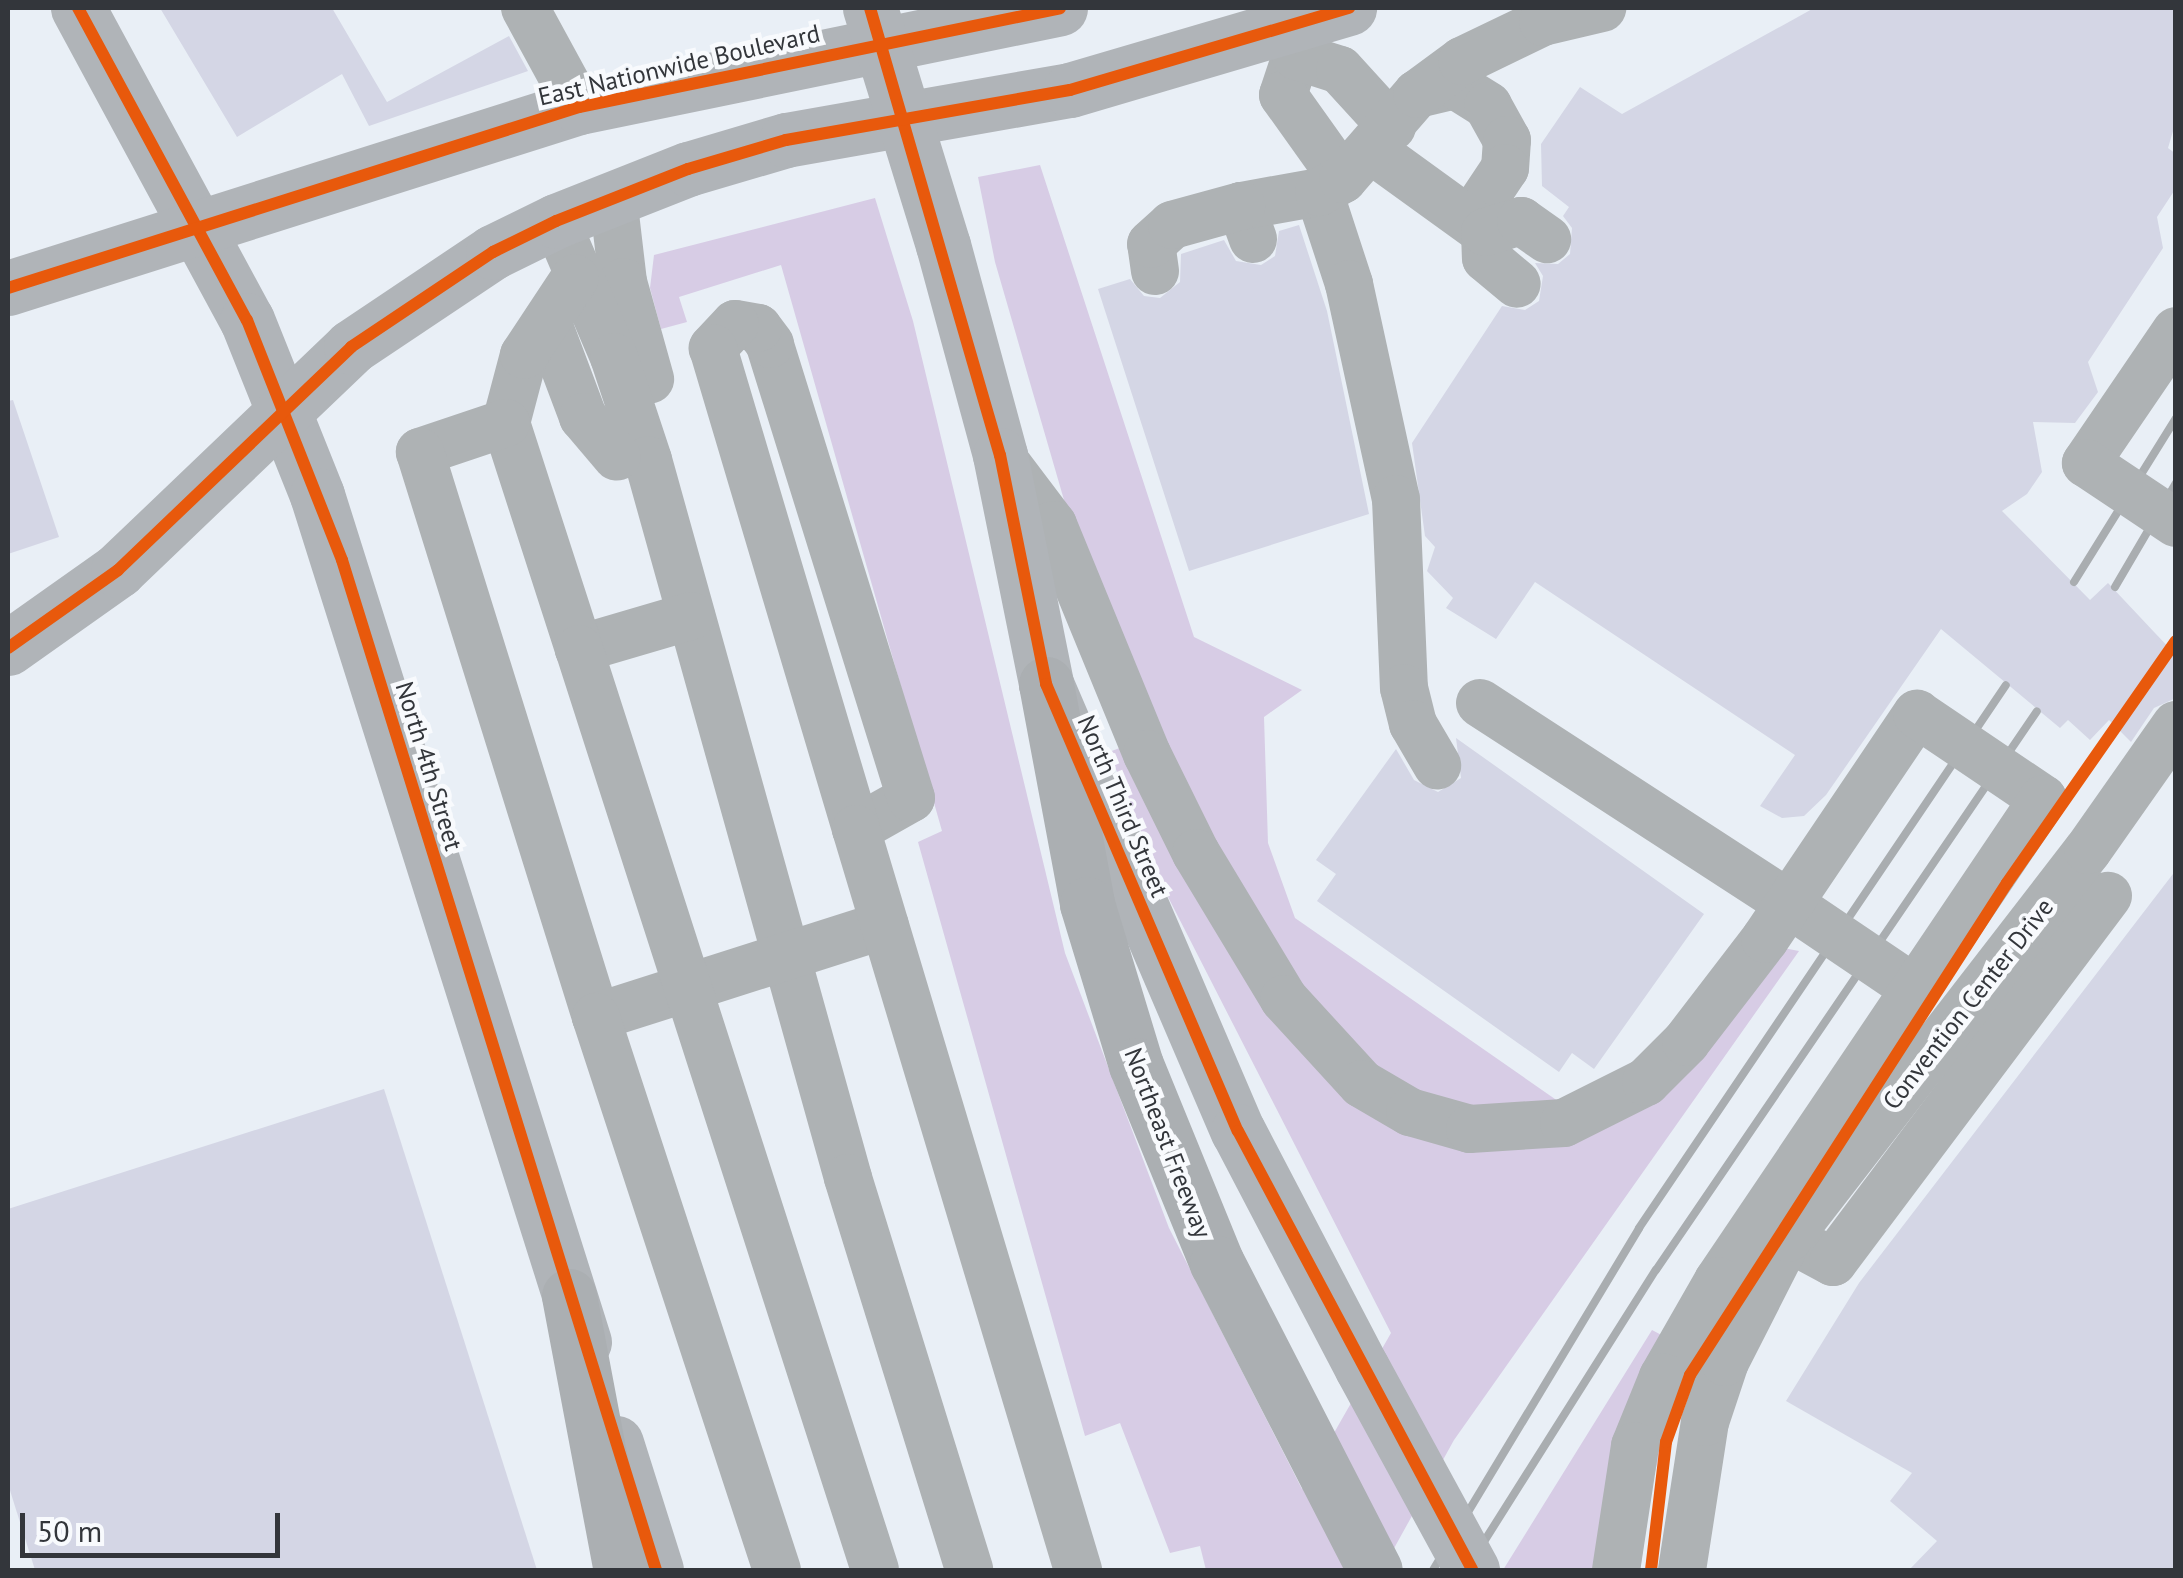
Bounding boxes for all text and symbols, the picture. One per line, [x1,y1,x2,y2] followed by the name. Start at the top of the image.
[535,18,823,112] street label: East Nationwide Boulevard
[389,678,469,854] street label: North 4th Street
[1071,710,1175,902] street label: North Third Street
[1876,893,2060,1115] street label: Convention Center Drive
[1118,1044,1218,1242] street label: Northeast Freeway
[25,1493,285,1555] scale bar
[37,1511,102,1550] text: 50 m

